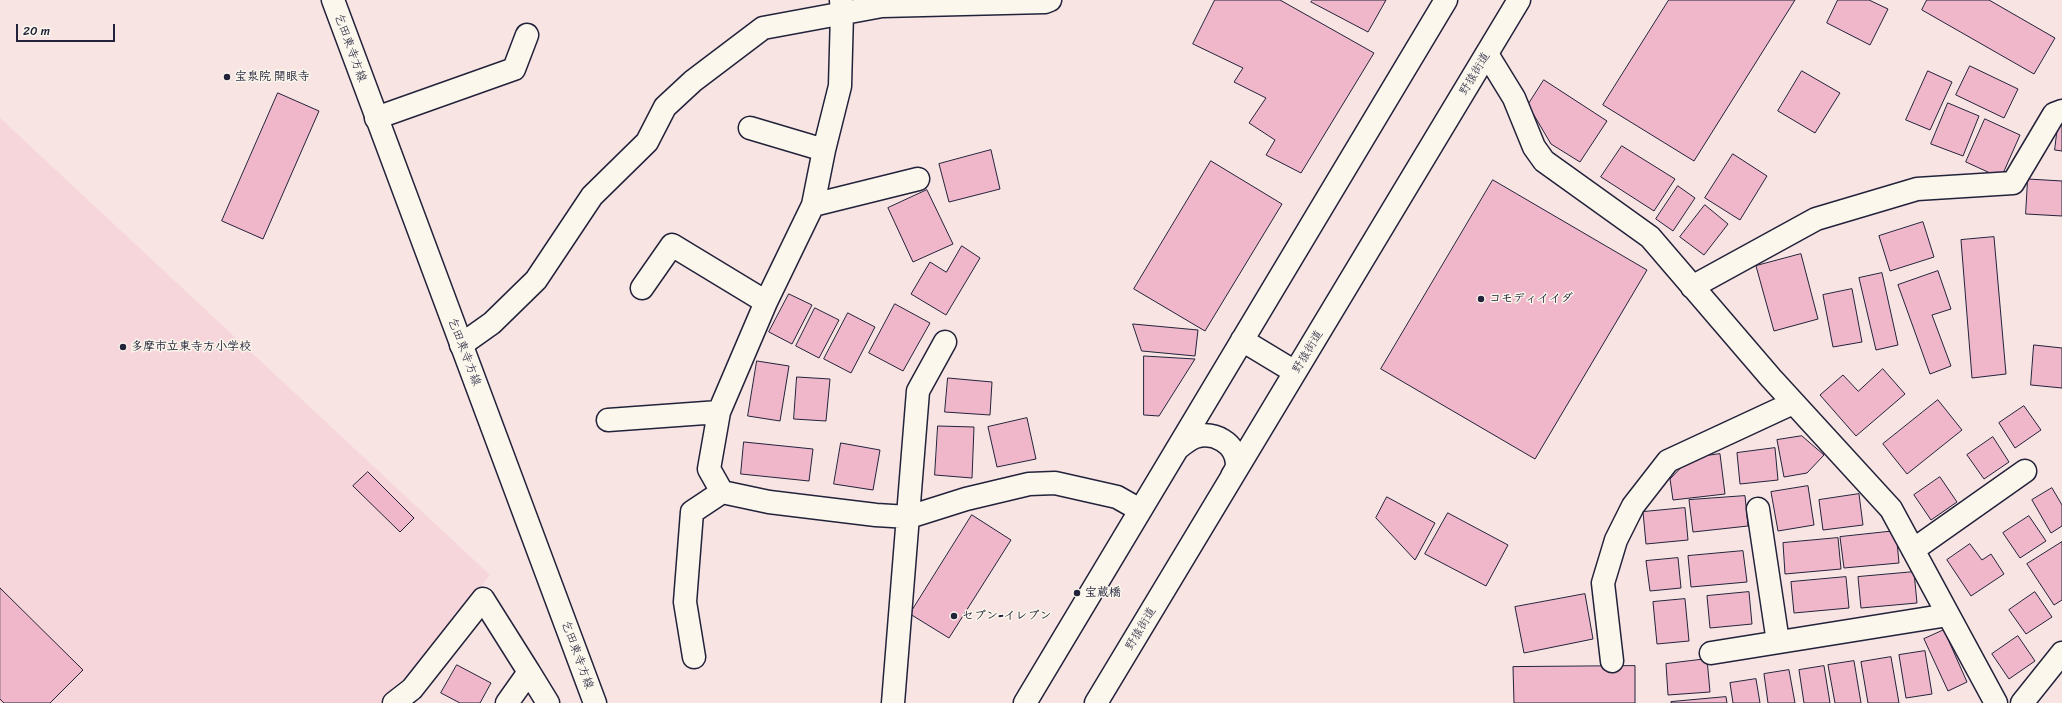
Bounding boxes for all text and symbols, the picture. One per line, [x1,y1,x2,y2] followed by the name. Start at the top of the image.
[331,12,369,84] street label: 乞田東寺方線
[18,16,117,42] scale bar
[23,20,50,42] text: 20 m
[1456,50,1494,98] street label: 野猿街道
[235,70,310,84] place label: 宝泉院 開眼寺
[222,72,232,82] marker: 宝泉院 開眼寺
[1489,292,1573,306] place label: コモディイイダ
[1476,294,1486,304] marker: コモディイイダ
[444,316,484,388] street label: 乞田東寺方線
[1289,328,1327,376] street label: 野猿街道
[131,340,251,354] place label: 多摩市立東寺方小学校
[118,342,128,352] marker: 多摩市立東寺方小学校
[1085,586,1121,600] place label: 宝蔵橋
[1072,588,1082,598] marker: 宝蔵橋
[1122,605,1160,653] street label: 野猿街道
[962,609,1052,623] place label: セブン-イレブン
[949,611,959,621] marker: セブン-イレブン
[558,619,596,691] street label: 乞田東寺方線

